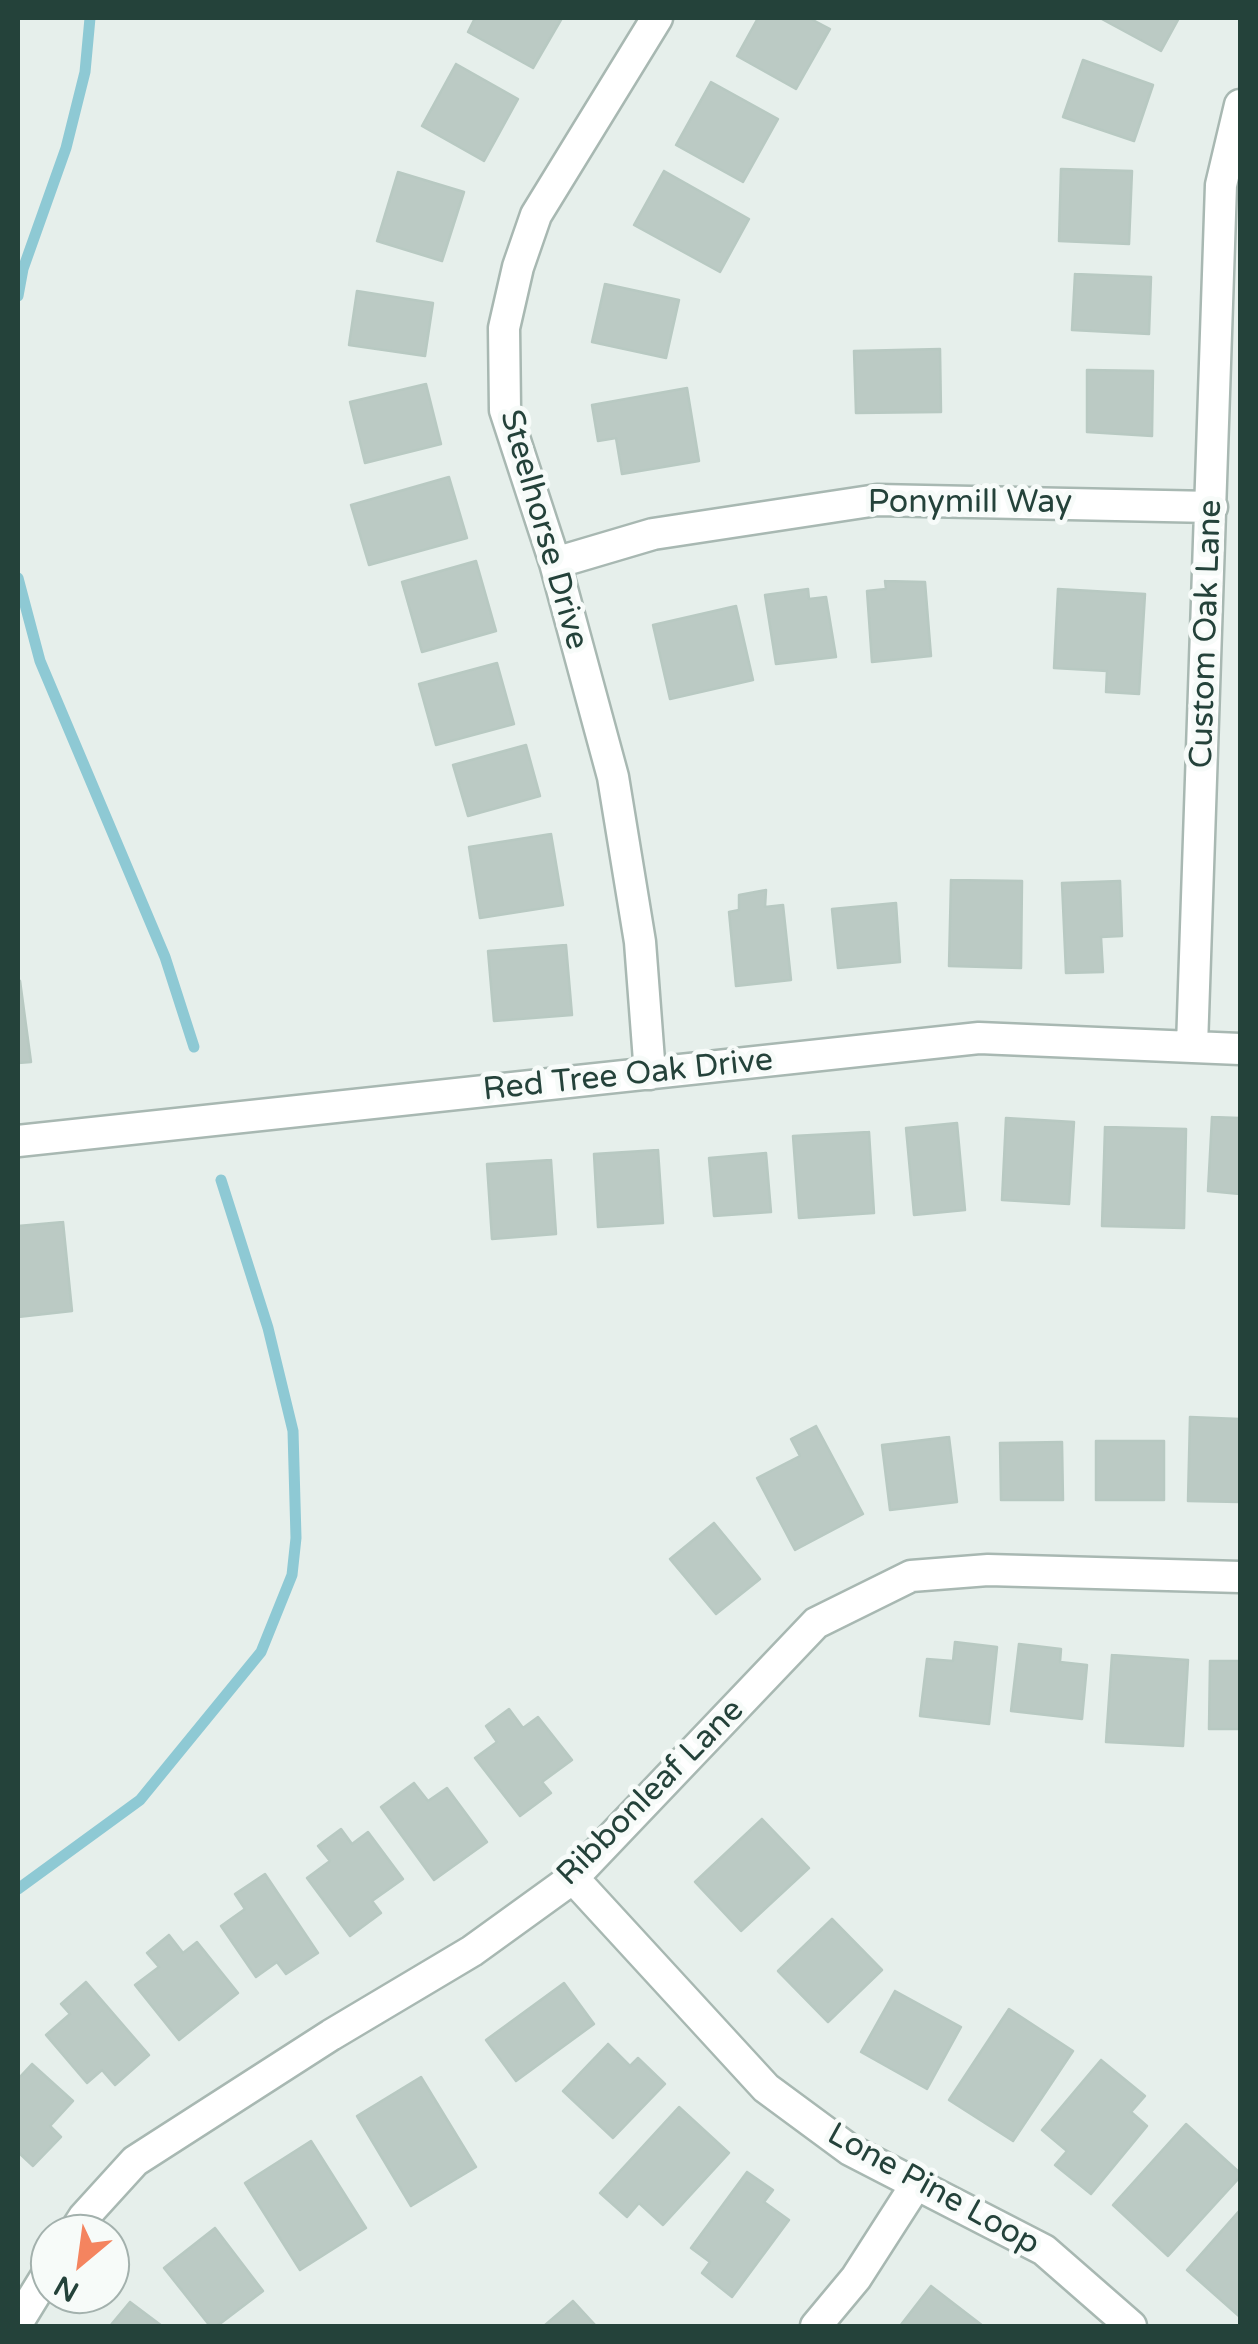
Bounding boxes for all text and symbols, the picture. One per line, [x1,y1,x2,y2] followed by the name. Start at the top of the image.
[491,406,595,654] street label: Steelhorse Drive
[868,485,1072,523] street label: Ponymill Way
[1183,499,1231,769] street label: Custom Oak Lane
[481,1042,775,1110] street label: Red Tree Oak Drive
[550,1692,752,1894] street label: Ribbonleaf Lane
[820,2116,1046,2264] street label: Lone Pine Loop
[30,2214,130,2314] north arrow
[48,2268,85,2309] text: N

